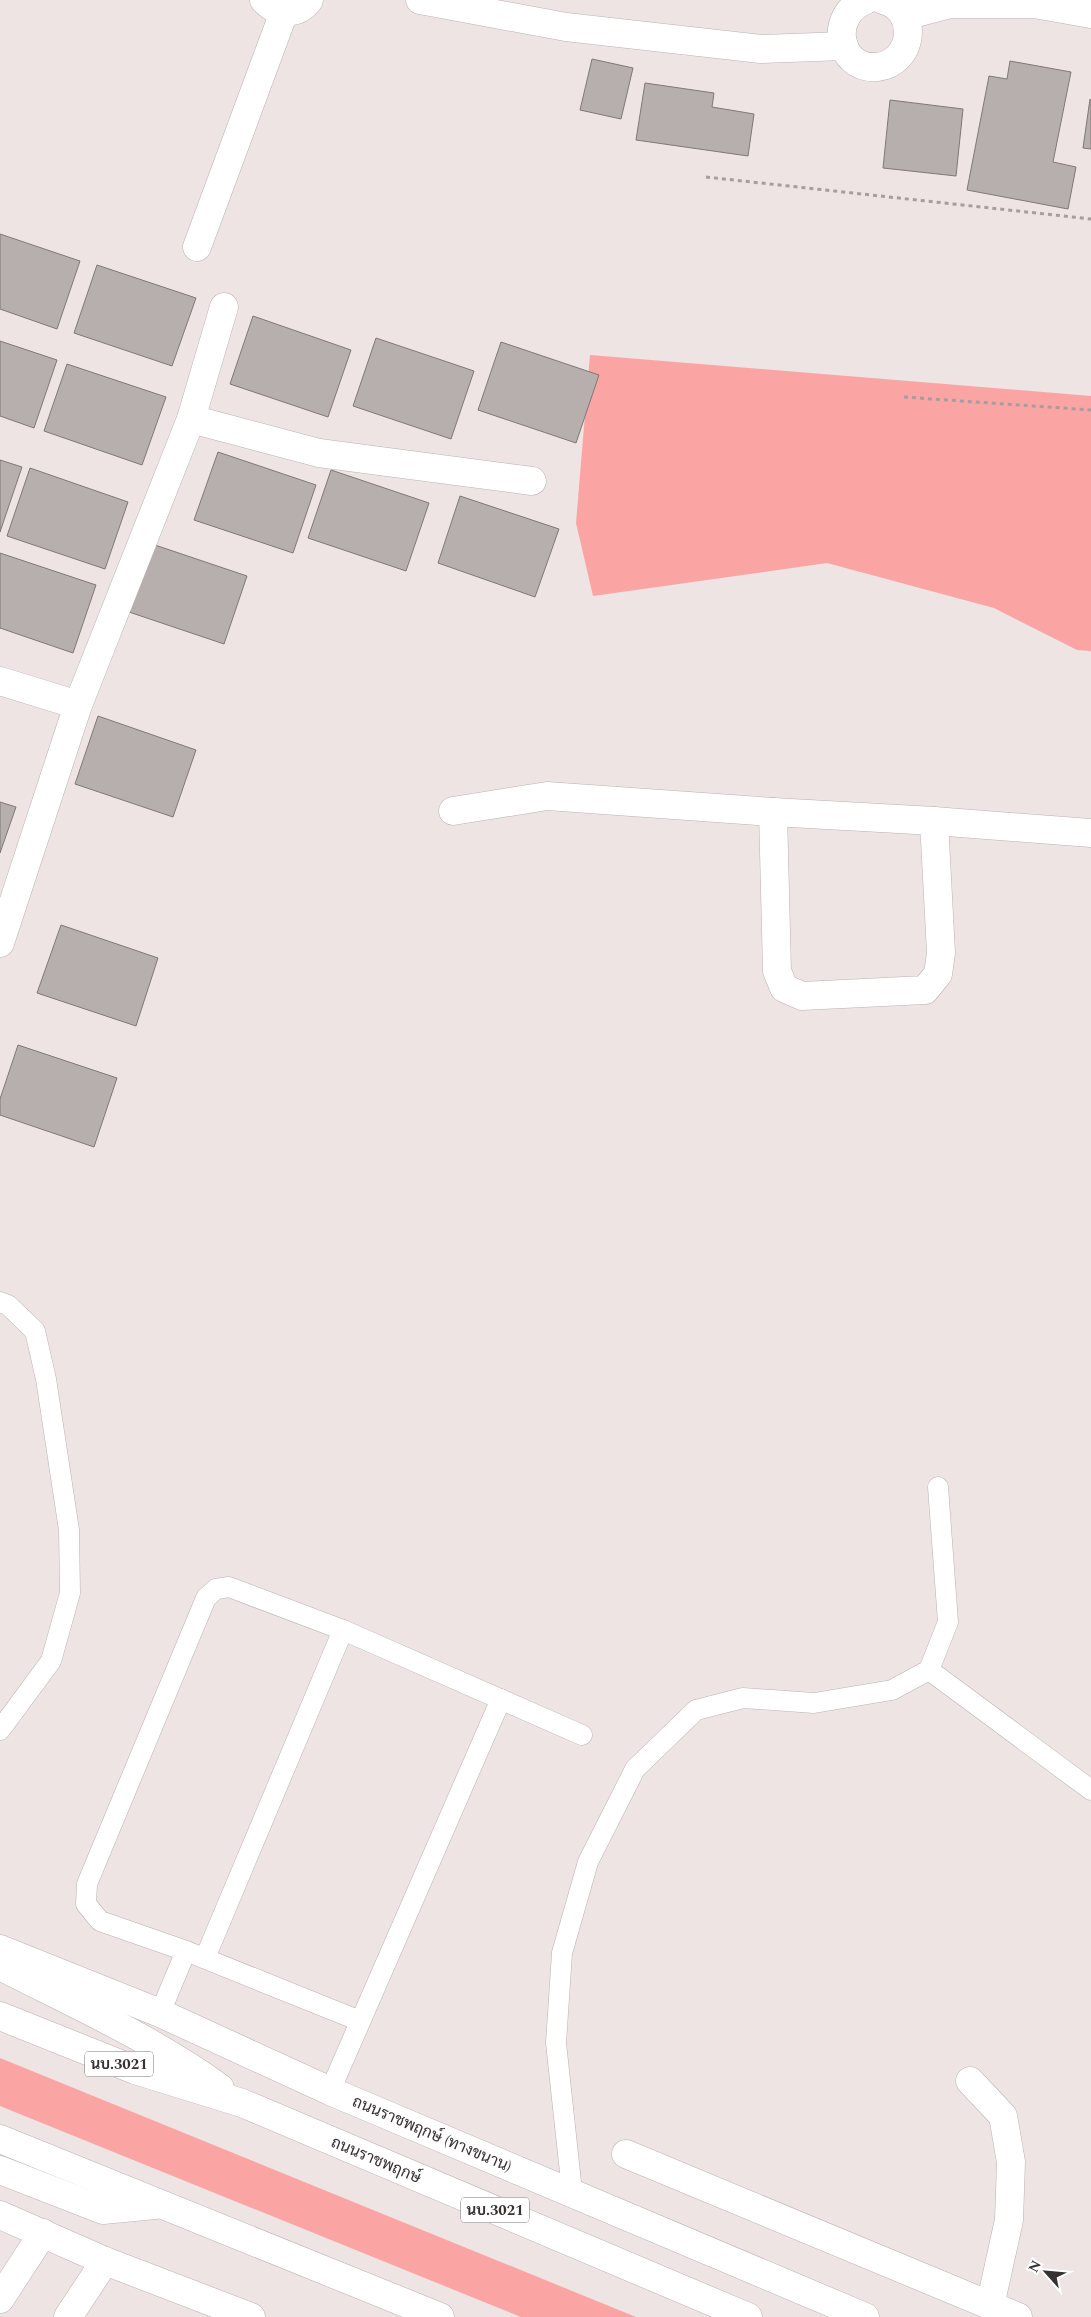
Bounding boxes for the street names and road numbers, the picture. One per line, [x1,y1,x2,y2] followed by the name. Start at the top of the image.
[85,2052,153,2076] road number: นบ.3021
[350,2092,514,2176] street label: ถนนราชพฤกษ์ (ทางขนาน)
[328,2132,424,2188] street label: ถนนราชพฤกษ์
[461,2198,529,2222] road number: นบ.3021

